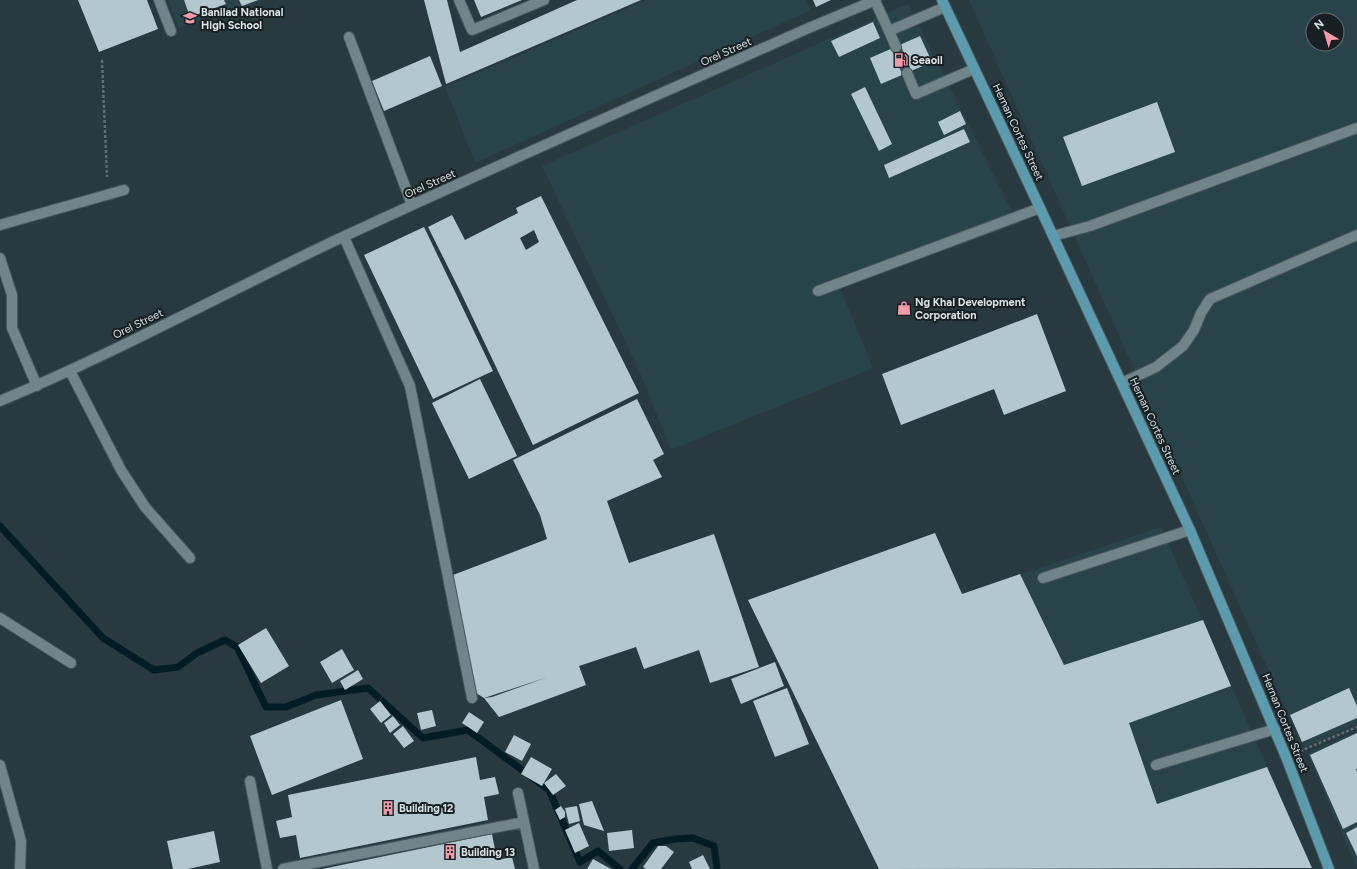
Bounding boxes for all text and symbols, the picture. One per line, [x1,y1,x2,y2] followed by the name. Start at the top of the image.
[201,6,284,32] place label: Banilad National High School
[182,10,198,26] school or university icon: Banilad National High School
[1305,12,1345,52] north arrow
[1312,17,1327,32] text: N
[699,35,753,69] street label: Orel Street
[893,52,909,68] fuel station icon: Seaoil
[912,54,943,67] place label: Seaoil
[990,81,1046,183] street label: Hernan Cortes Street
[403,167,457,201] street label: Orel Street
[915,296,1026,322] place label: Ng Khai Development Corporation
[896,300,912,316] shop icon: Ng Khai Development Corporation
[111,306,165,342] street label: Orel Street
[1127,375,1183,477] street label: Hernan Cortes Street
[1259,672,1311,774] street label: Hernan Cortes Street
[380,800,396,816] building icon: Building 12
[399,802,453,815] place label: Building 12
[442,844,458,860] building icon: Building 13
[461,846,515,859] place label: Building 13

